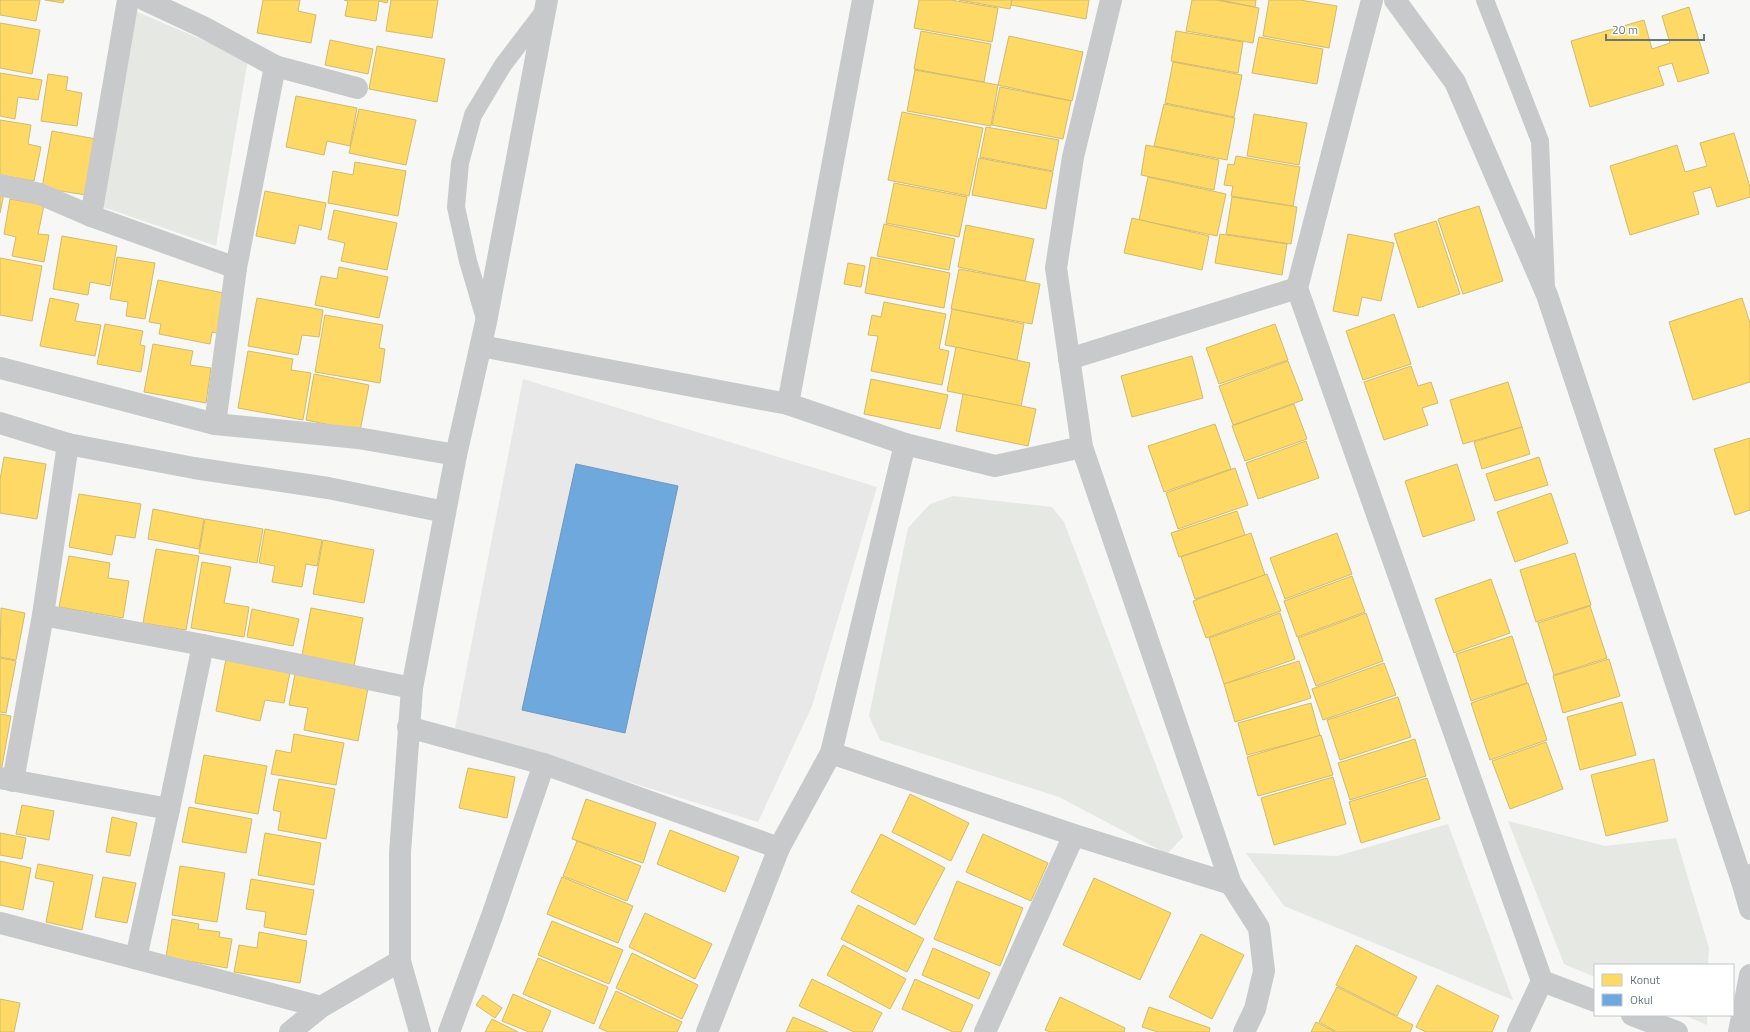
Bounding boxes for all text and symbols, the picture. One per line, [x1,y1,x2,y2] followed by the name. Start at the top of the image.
[1606,16,1704,42] scale bar
[1612,20,1638,39] text: 20 m
[1594,964,1734,1016] legend
[1630,970,1661,989] text: Konut
[1630,990,1653,1009] text: Okul

